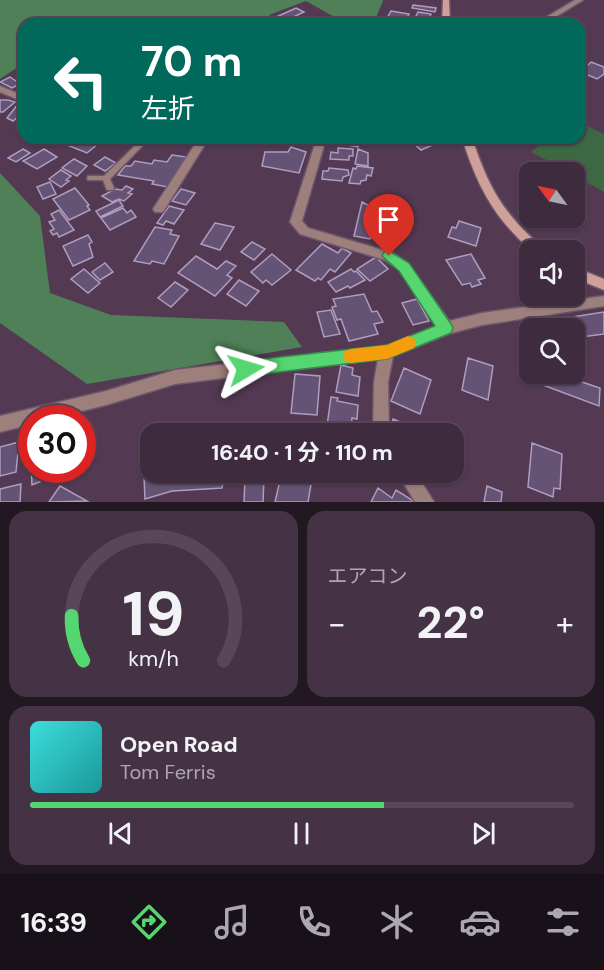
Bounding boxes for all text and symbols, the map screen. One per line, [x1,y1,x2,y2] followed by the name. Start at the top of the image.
[141,34,242,89] text: 70 m
[42,42,120,120] icon: left
[141,91,195,126] text: 左折
[519,162,585,228] north arrow
[519,162,585,384] map controls
[363,194,414,256] pin
[372,203,405,236] icon: arrive
[519,240,585,306] button: sound
[519,318,585,384] button: search
[214,337,278,401] position arrow
[18,405,96,483] speed limit sign: 30
[211,438,393,467] text: 16:40 · 1 分 · 110 m
[328,563,408,589] text: エアコン
[122,573,184,654] text: 19
[417,593,485,652] text: 22°
[328,602,346,645] text: −
[556,602,574,645] text: +
[128,645,179,673] text: km/h
[120,730,238,759] text: Open Road
[120,759,216,785] text: Tom Ferris
[104,817,137,850] icon: previous
[285,817,318,850] icon: pause
[467,817,500,850] icon: next
[128,901,170,943] icon: directions
[211,901,253,943] icon: music
[293,901,335,943] icon: phone
[376,901,418,943] icon: climate
[459,901,501,943] icon: car
[542,901,584,943] icon: filters
[20,905,87,940] text: 16:39

